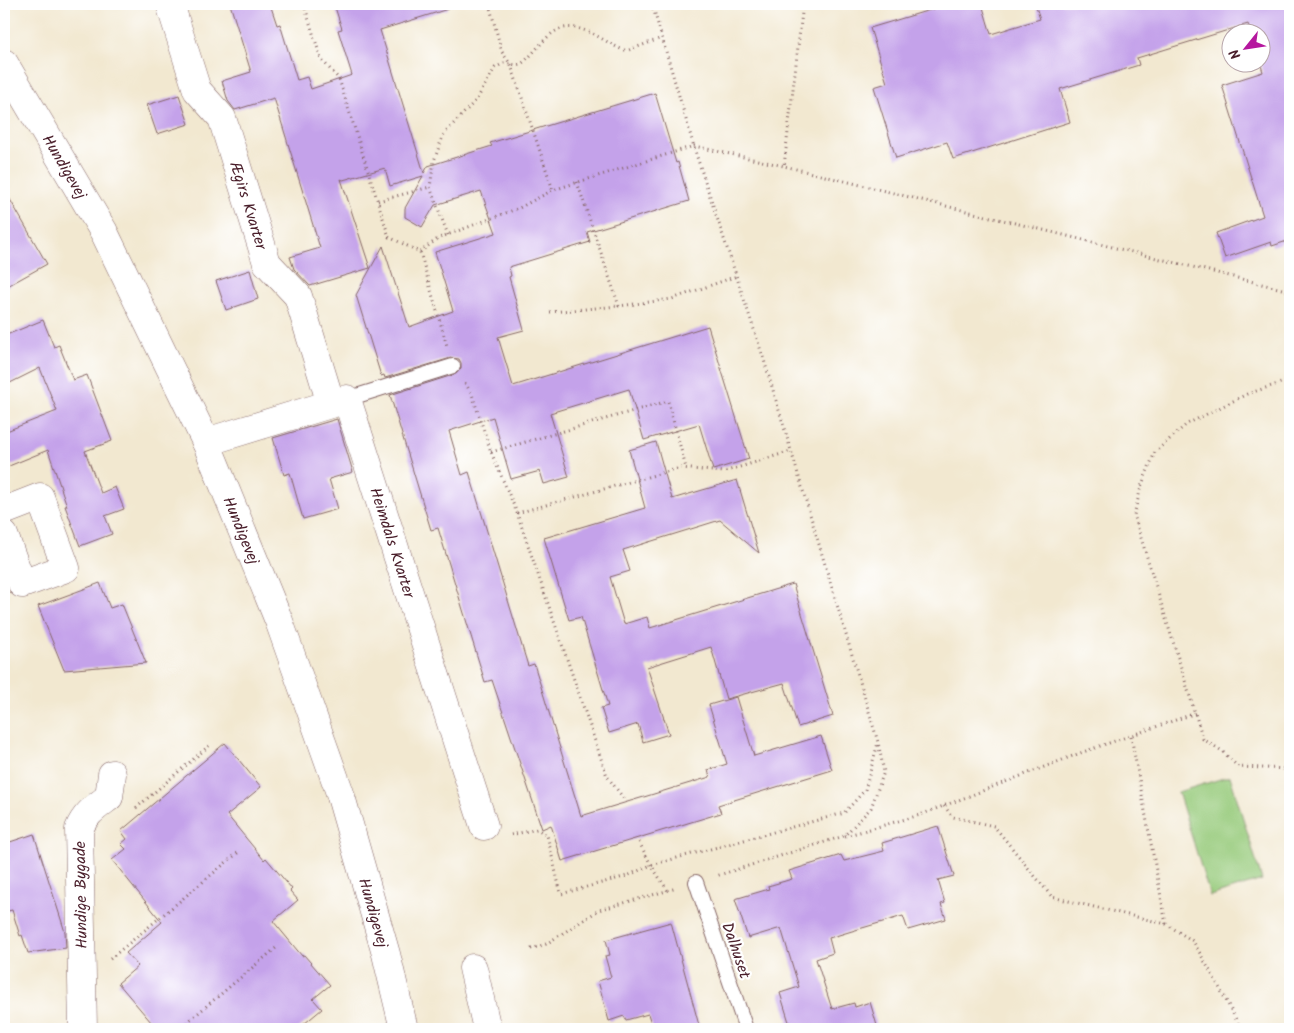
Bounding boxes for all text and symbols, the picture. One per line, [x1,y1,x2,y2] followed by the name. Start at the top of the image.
[1222,22,1272,72] north arrow
[1224,45,1247,63] text: N
[35,130,93,205] street label: Hundigevej
[222,158,274,254] street label: Ægirs Kvarter
[362,484,422,603] street label: Heimdals Kvarter
[215,493,266,569] street label: Hundigevej
[68,841,95,949] street label: Hundige Bygade
[351,875,395,952] street label: Hundigevej
[714,919,757,983] street label: Dalhuset

